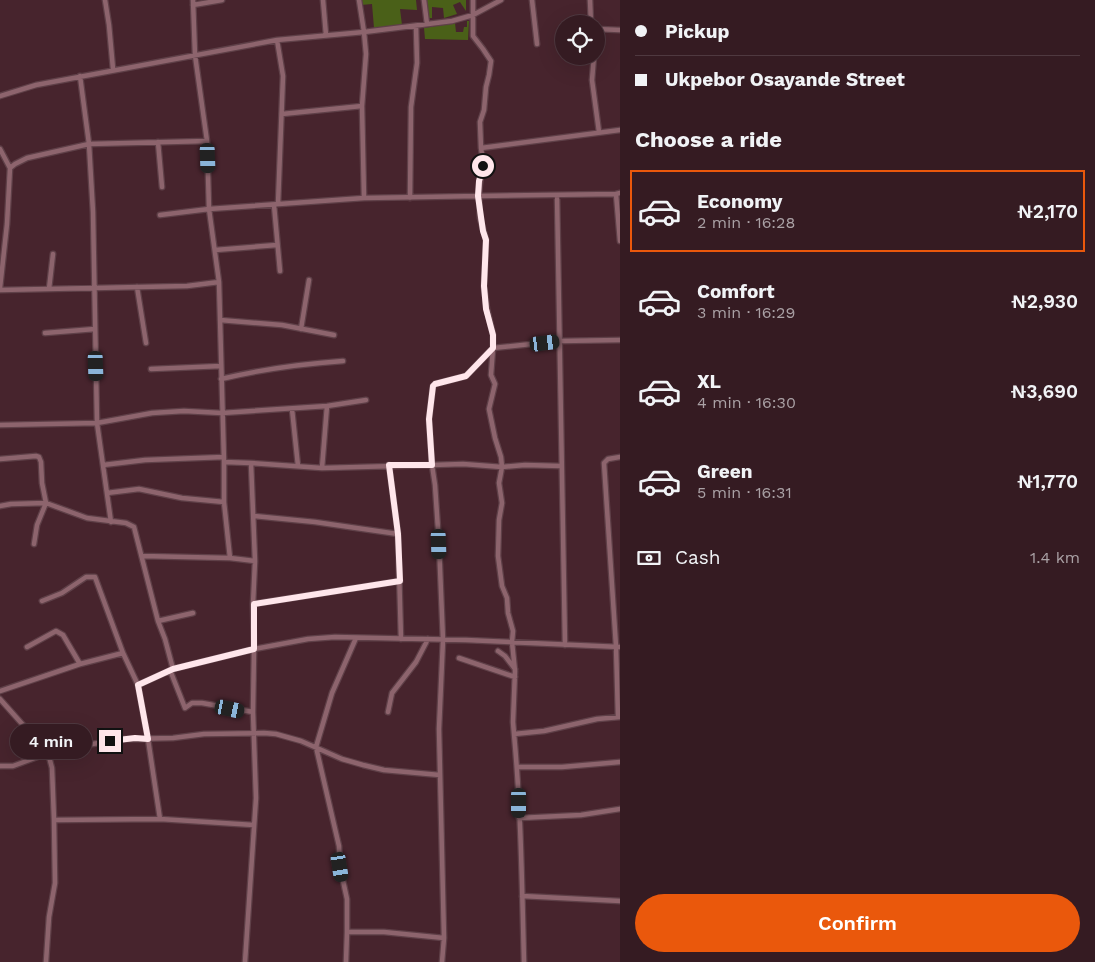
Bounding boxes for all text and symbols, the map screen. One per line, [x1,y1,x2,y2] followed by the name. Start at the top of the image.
[555,15,605,65] map controls
[555,15,605,65] button: locate
[665,20,729,43] text: Pickup
[665,68,905,91] text: Ukpebor Osayande Street
[635,127,782,152] text: Choose a ride
[199,143,216,173] car
[472,155,494,177] route start
[637,189,682,234] icon: car
[697,190,782,213] text: Economy
[1018,200,1078,223] text: ₦2,170
[697,213,795,232] text: 2 min · 16:28
[637,279,682,324] icon: car
[697,280,775,303] text: Comfort
[1012,290,1078,313] text: ₦2,930
[697,303,795,322] text: 3 min · 16:29
[529,334,560,352] car
[87,351,104,381] car
[637,369,682,414] icon: car
[697,370,721,393] text: XL
[1011,380,1078,403] text: ₦3,690
[697,393,796,412] text: 4 min · 16:30
[637,459,682,504] icon: car
[697,460,753,483] text: Green
[1018,470,1078,493] text: ₦1,770
[697,483,792,502] text: 5 min · 16:31
[430,529,447,559] car
[635,544,663,572] icon: cash
[675,546,721,569] text: Cash
[1030,548,1080,567] text: 1.4 km
[213,699,246,719] car
[10,724,92,758] callout: 4 min
[99,730,121,752] route end
[29,732,73,751] text: 4 min
[511,788,526,818] car
[330,851,349,883] car
[635,894,1080,952] button: Confirm

